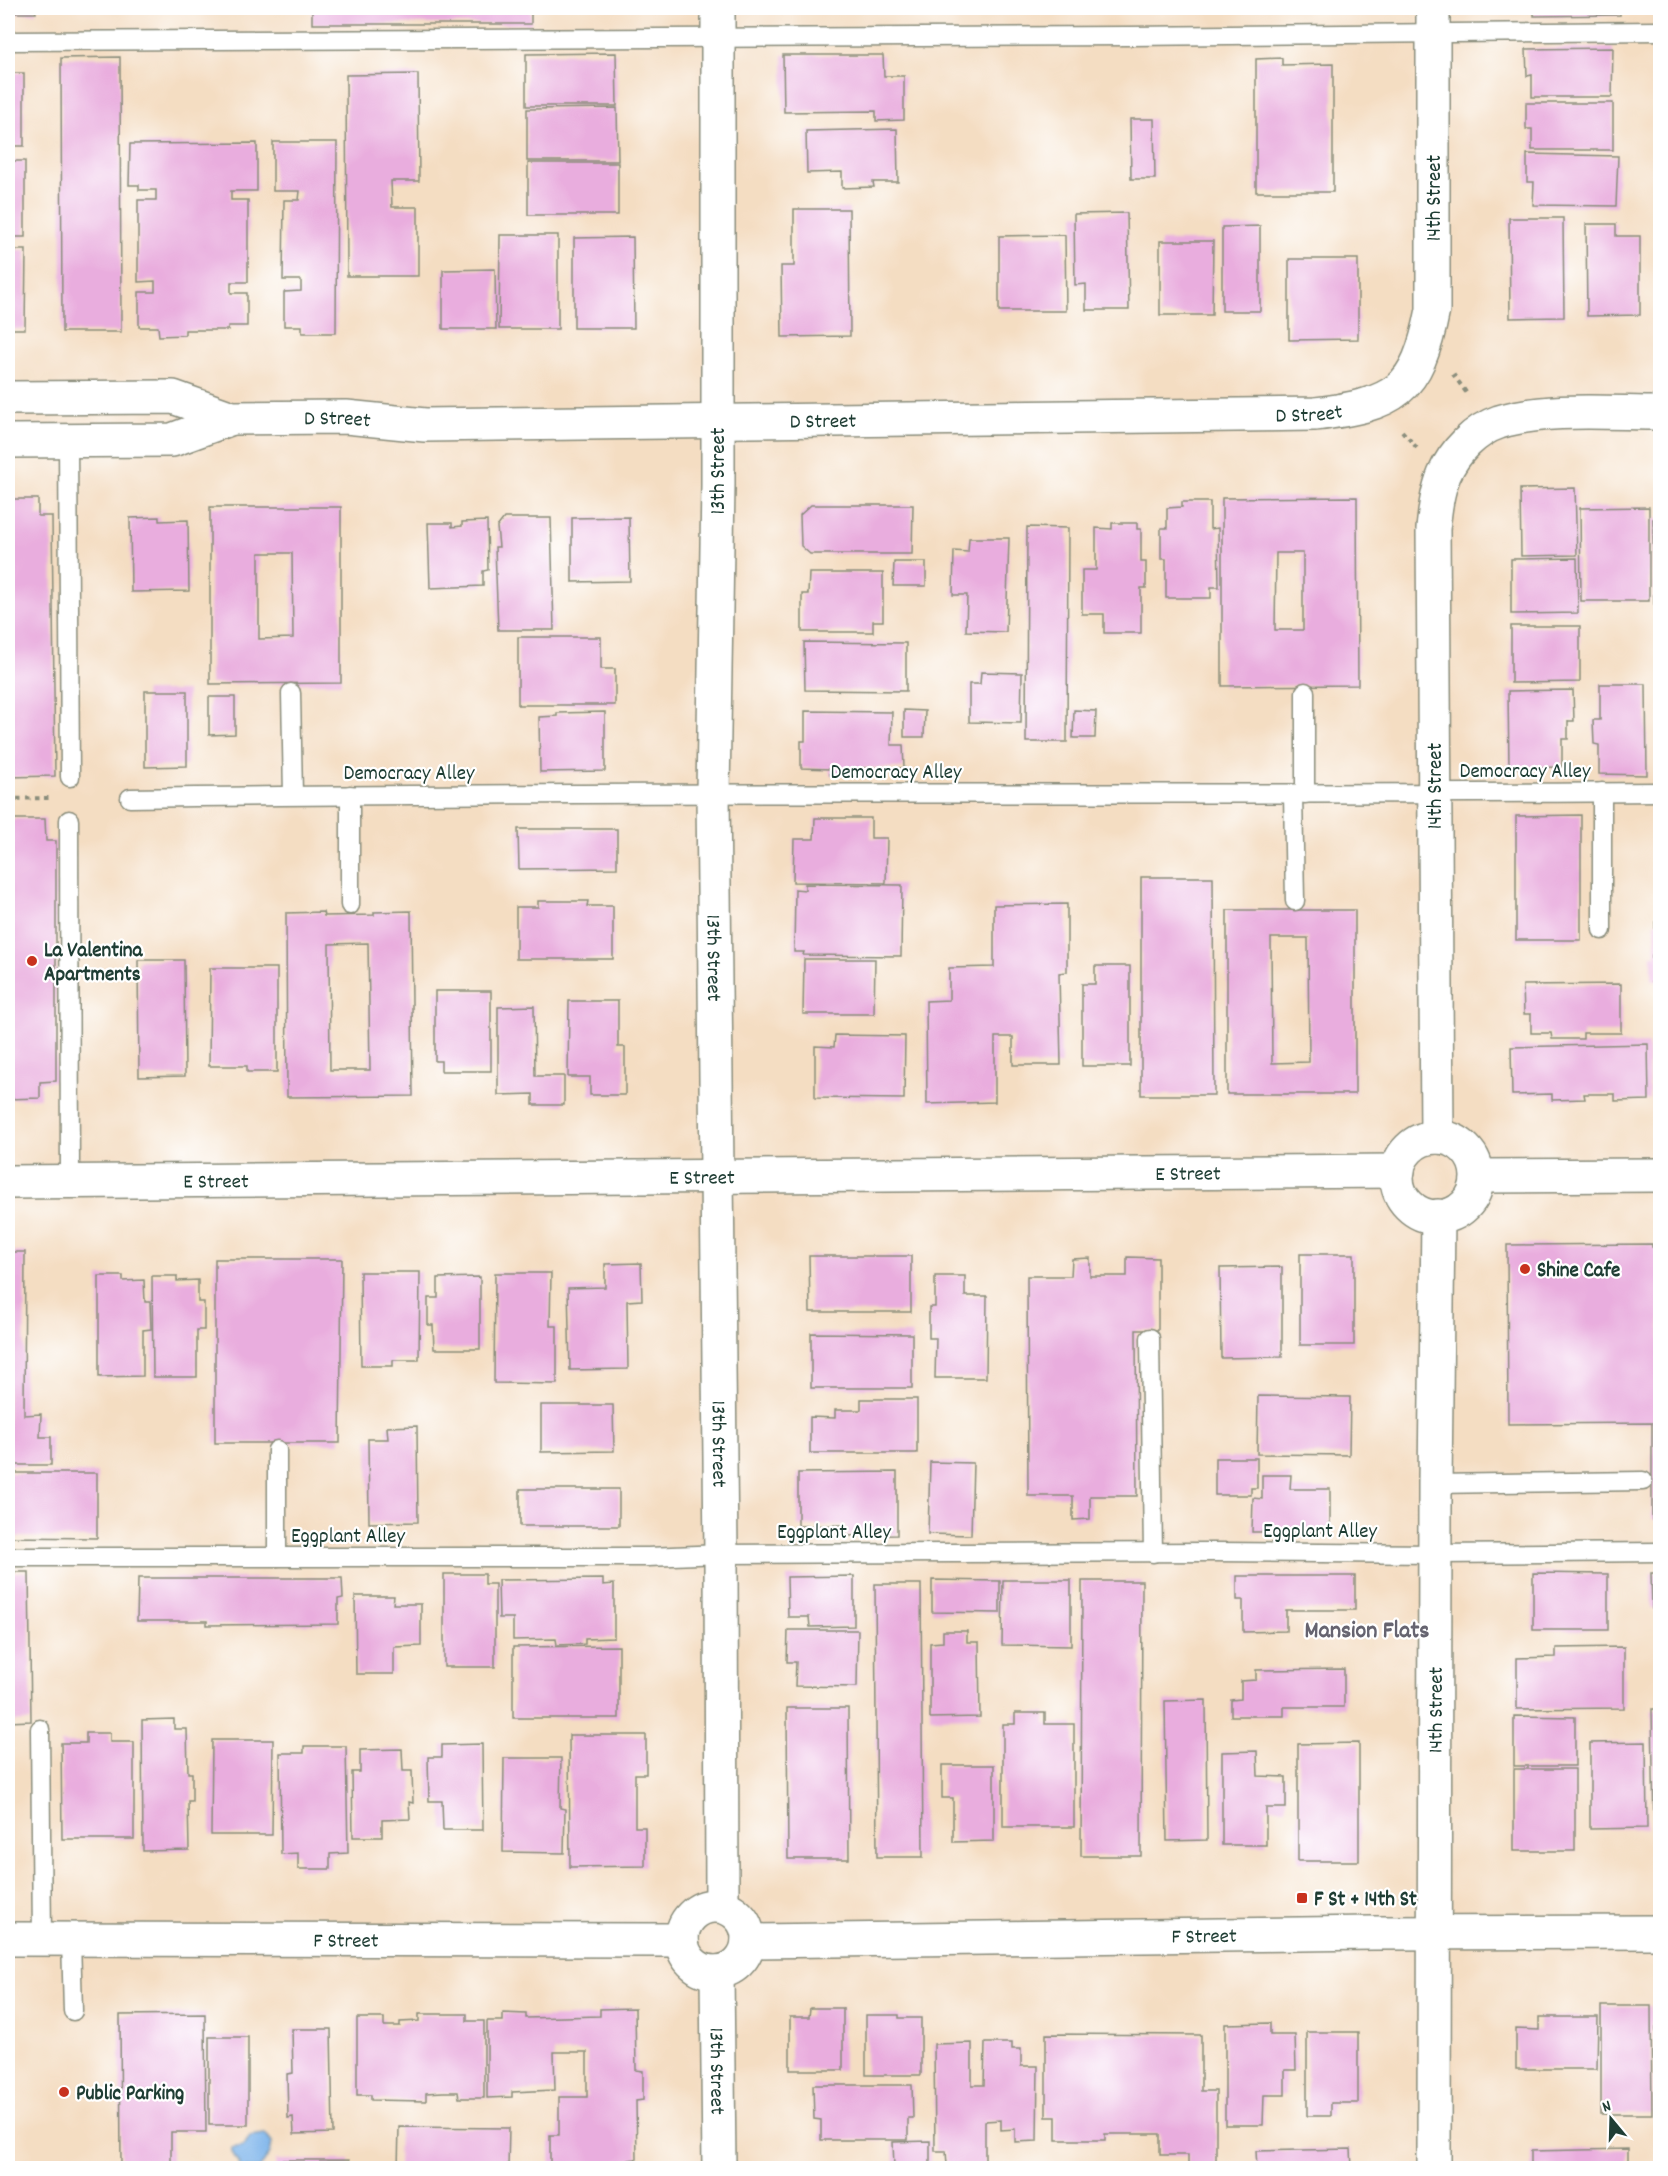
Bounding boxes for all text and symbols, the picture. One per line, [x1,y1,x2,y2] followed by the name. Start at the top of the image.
[1421,154,1451,241] street label: 14th Street
[1275,398,1345,432] street label: D Street
[304,405,372,437] street label: D Street
[789,408,857,438] street label: D Street
[705,427,735,515] street label: 13th Street
[1422,742,1452,829] street label: 14th Street
[1460,758,1591,788] street label: Democracy Alley
[831,759,962,789] street label: Democracy Alley
[344,760,475,790] street label: Democracy Alley
[696,914,727,1002] street label: 13th Street
[44,937,143,991] place label: La Valentina Apartments
[25,954,39,968] marker: La Valentina Apartments
[1155,1160,1221,1191] street label: E Street
[669,1164,735,1195] street label: E Street
[183,1168,249,1199] street label: E Street
[1537,1257,1620,1287] place label: Shine Cafe
[1518,1262,1532,1276] marker: Shine Cafe
[701,1400,732,1488] street label: 13th Street
[1263,1518,1377,1548] street label: Eggplant Alley
[777,1519,891,1549] street label: Eggplant Alley
[291,1523,405,1553] street label: Eggplant Alley
[1305,1615,1429,1649] district label: Mansion Flats
[1423,1666,1453,1753] street label: 14th Street
[1314,1886,1417,1916] place label: F St + 14th St
[1295,1891,1309,1905] marker: F St + 14th St
[1171,1923,1237,1954] street label: F Street
[313,1927,379,1958] street label: F Street
[700,2027,730,2115] street label: 13th Street
[76,2080,184,2110] place label: Public Parking
[57,2085,71,2099] marker: Public Parking
[1581,2089,1641,2149] north arrow
[1599,2095,1615,2119] text: N

